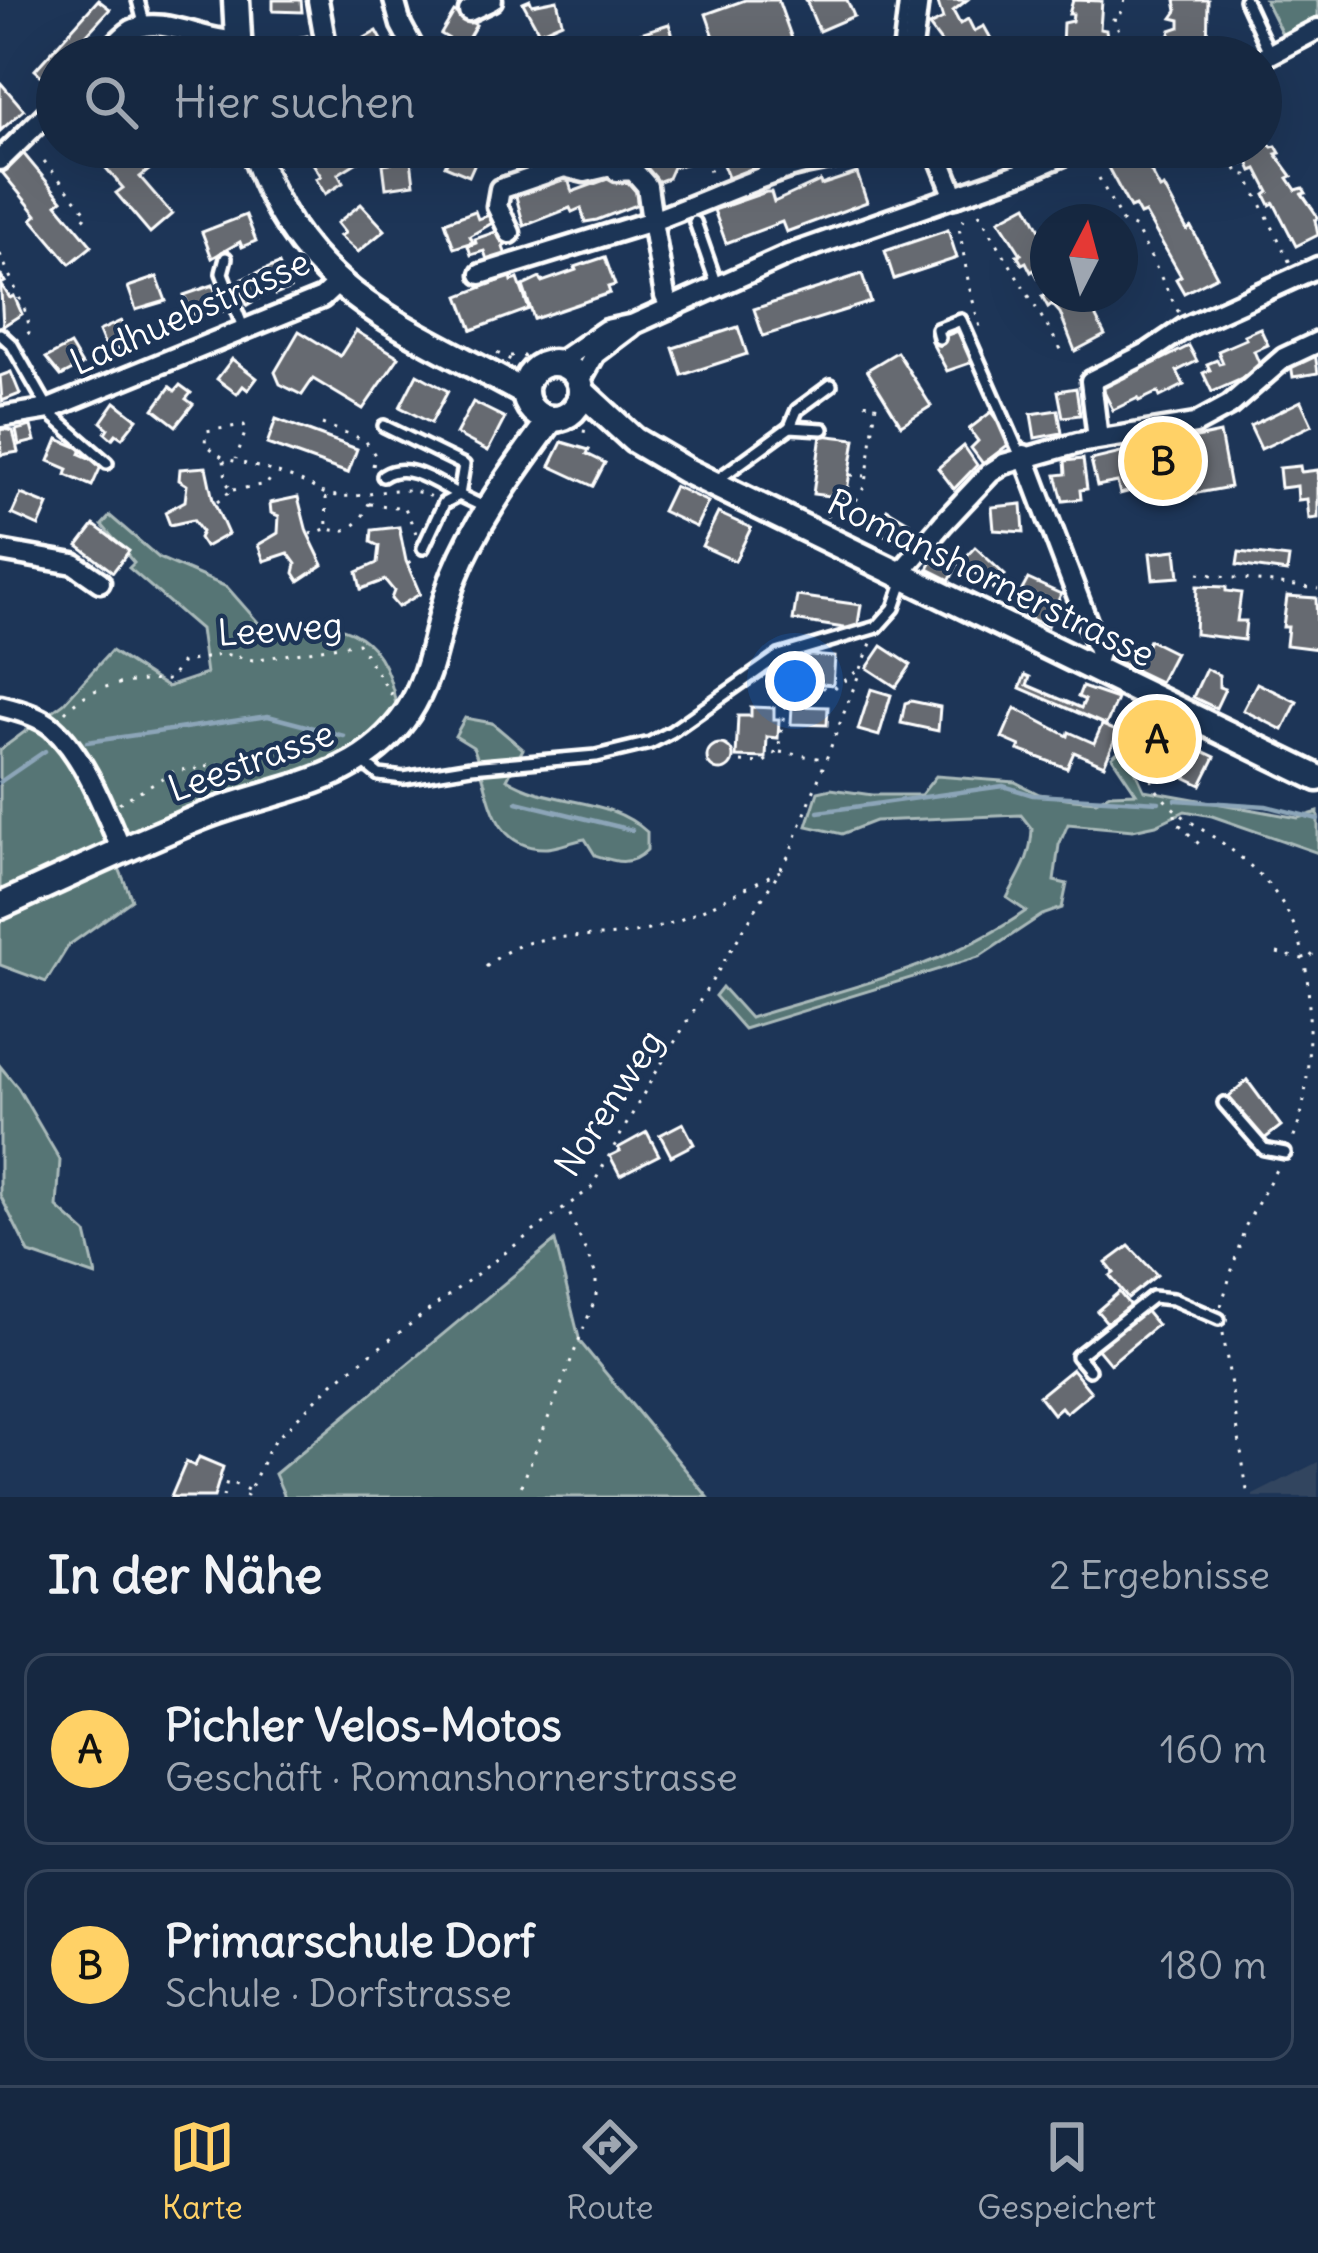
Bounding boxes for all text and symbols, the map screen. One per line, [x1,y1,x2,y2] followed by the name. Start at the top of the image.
[36,36,1282,168] search box
[78,69,144,135] icon: search
[174,74,415,130] text: Hier suchen
[1030,204,1138,312] north arrow
[63,239,317,385] street label: Ladhuebstrasse
[1124,416,1202,506] pin: B
[820,479,1162,677] street label: Romanshornerstrasse
[216,602,344,656] street label: Leeweg
[765,651,825,711] your location
[1118,694,1196,784] pin: A
[162,710,340,812] street label: Leestrasse
[545,1021,673,1185] street label: Norenweg
[48,1543,323,1607] text: In der Nähe
[1049,1551,1270,1600] text: 2 Ergebnisse
[165,1697,562,1753] text: Pichler Velos-Motos
[77,1725,103,1774] text: A
[1160,1725,1267,1774] text: 160 m
[165,1753,738,1802] text: Geschäft · Romanshornerstrasse
[165,1913,535,1969] text: Primarschule Dorf
[77,1941,103,1990] text: B
[1160,1941,1267,1990] text: 180 m
[165,1969,512,2018] text: Schule · Dorfstrasse
[162,2114,243,2228] tab: Karte
[567,2114,654,2228] tab: Route
[977,2114,1156,2228] tab: Gespeichert

